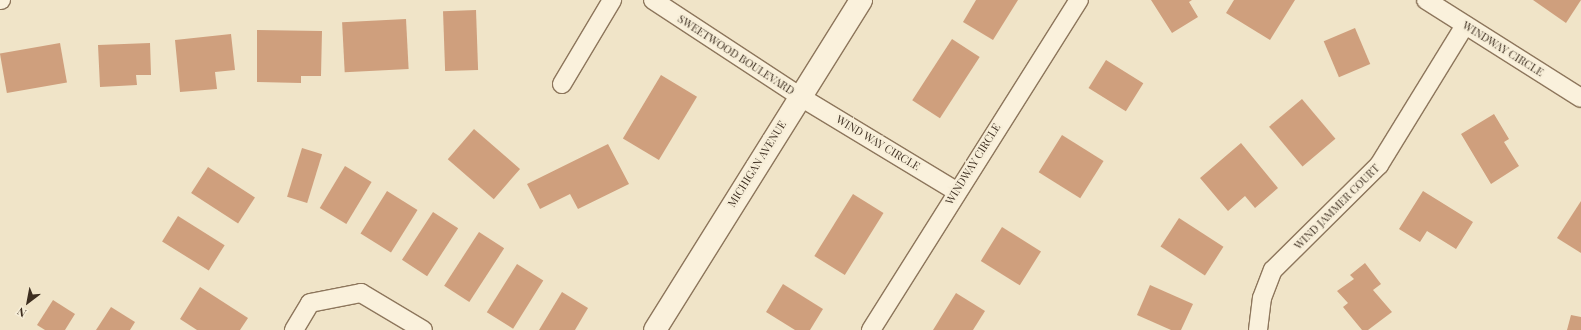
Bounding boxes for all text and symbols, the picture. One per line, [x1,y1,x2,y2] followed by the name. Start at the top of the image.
[675,12,797,98] street label: SWEETWOOD BOULEVARD
[1460,19,1546,79] street label: WINDWAY CIRCLE
[833,113,923,173] street label: WIND WAY CIRCLE
[725,118,789,210] street label: MICHIGAN AVENUE
[943,121,1003,207] street label: WINDWAY CIRCLE
[1292,162,1382,252] street label: WIND JAMMER COURT
[8,282,48,322] north arrow
[14,304,29,321] text: N

